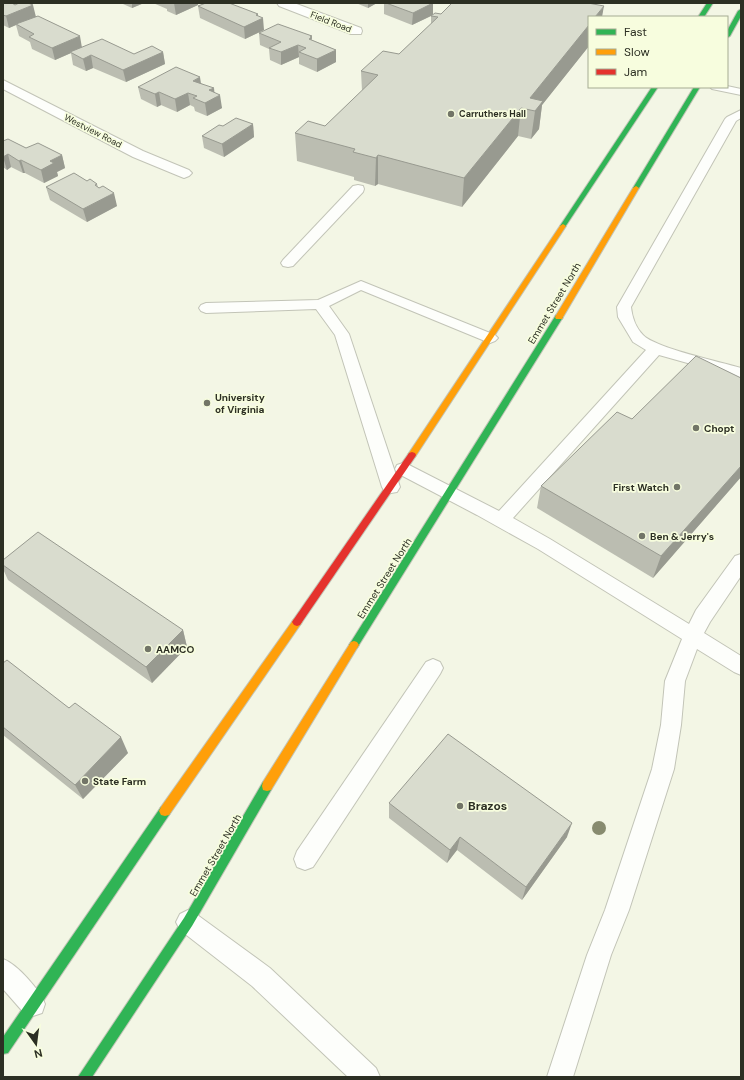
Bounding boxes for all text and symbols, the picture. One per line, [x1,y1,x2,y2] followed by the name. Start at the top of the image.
[309,9,354,35] street label: Field Road
[588,16,728,88] legend
[624,24,647,40] text: Fast
[624,44,650,60] text: Slow
[624,64,647,80] text: Jam
[459,108,526,120] place label: Carruthers Hall
[446,109,456,119] marker: Carruthers Hall
[62,111,124,151] street label: Westview Road
[525,260,584,346] street label: Emmet Street North
[215,391,265,416] place label: University of Virginia
[202,398,212,408] marker: University of Virginia
[704,422,734,435] place label: Chopt
[691,423,701,433] marker: Chopt
[613,481,669,494] place label: First Watch
[672,482,682,492] marker: First Watch
[650,530,714,543] place label: Ben & Jerry's
[637,531,647,541] marker: Ben & Jerry's
[354,535,415,621] street label: Emmet Street North
[156,643,194,656] place label: AAMCO
[143,644,153,654] marker: AAMCO
[93,775,146,788] place label: State Farm
[80,776,90,786] marker: State Farm
[468,798,507,814] place label: Brazos
[455,801,465,811] marker: Brazos
[187,812,244,899] street label: Emmet Street North
[16,1024,56,1064] north arrow
[33,1046,44,1061] text: N

